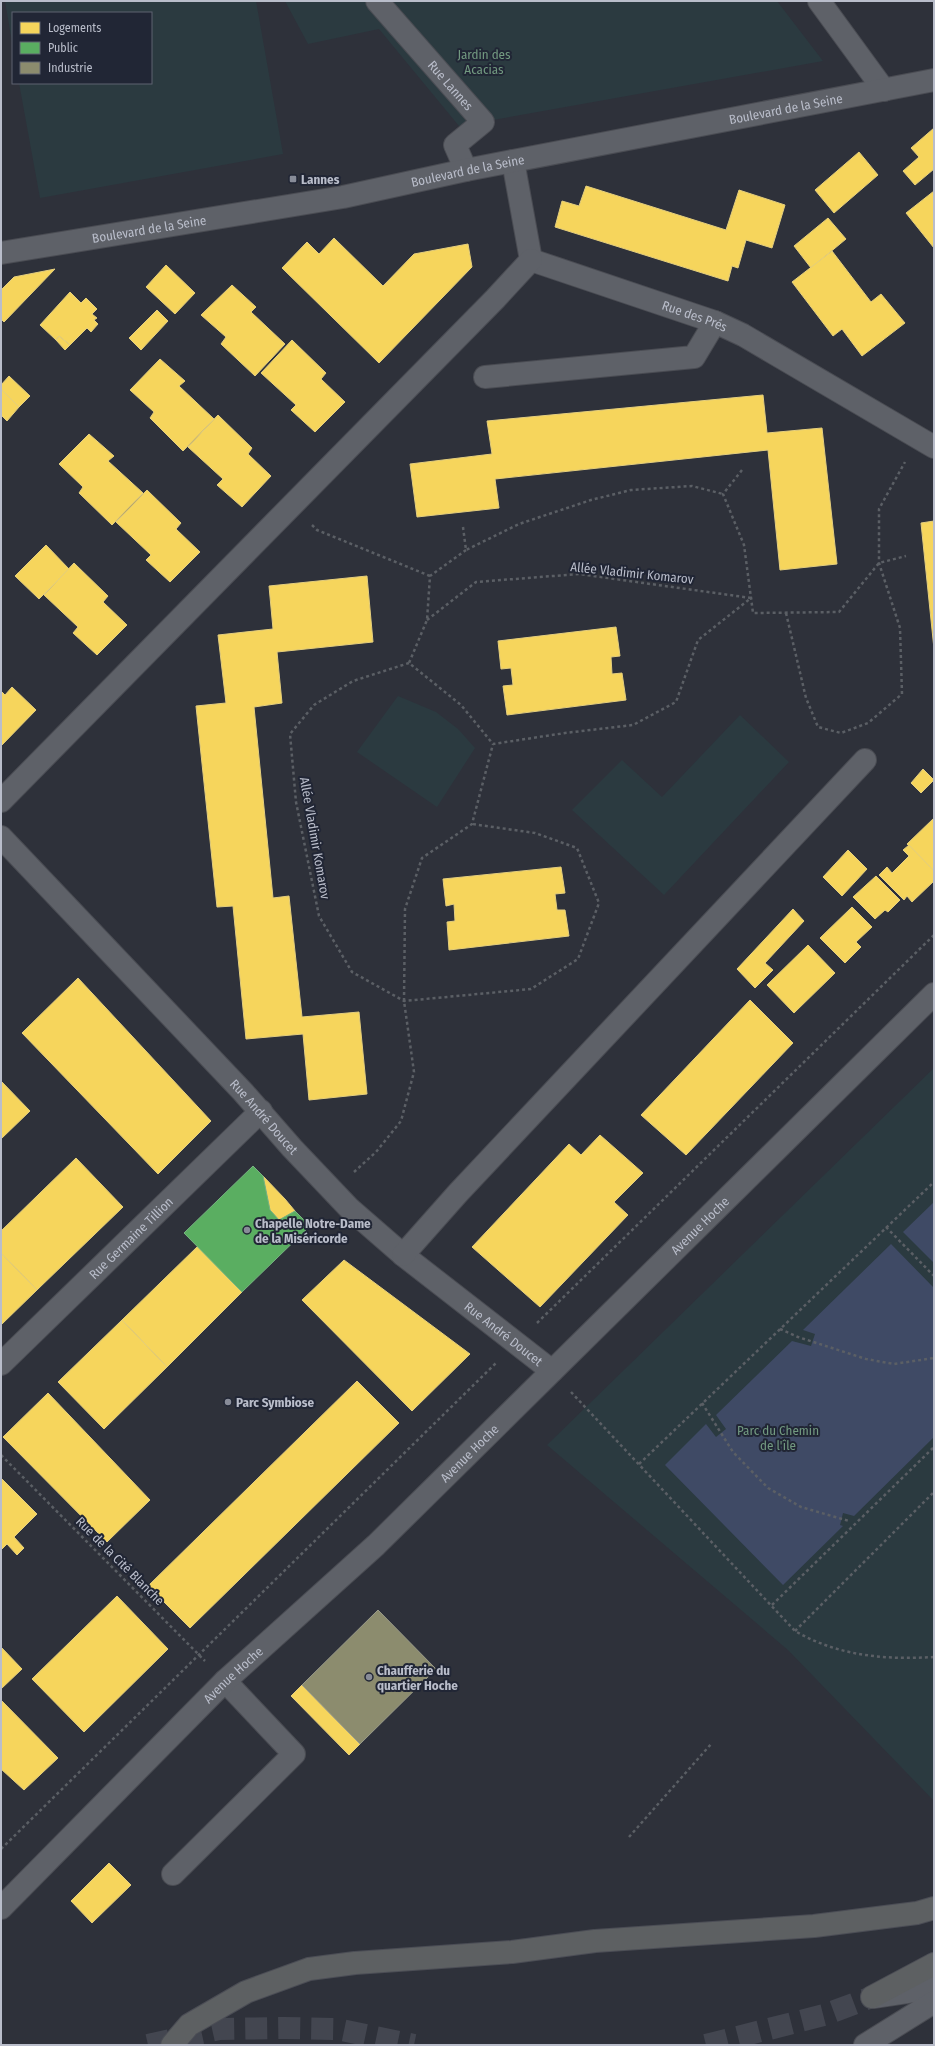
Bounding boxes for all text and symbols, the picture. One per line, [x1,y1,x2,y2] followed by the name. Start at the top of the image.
[12,12,152,84] legend
[48,21,101,35] text: Logements
[48,41,78,55] text: Public
[457,47,511,77] park label: Jardin des Acacias
[425,57,477,114] street label: Rue Lannes
[48,61,92,75] text: Industrie
[728,90,844,127] street label: Boulevard de la Seine
[409,151,526,189] street label: Boulevard de la Seine
[301,172,340,187] place label: Lannes
[288,174,298,184] marker: Lannes
[91,212,207,245] street label: Boulevard de la Seine
[660,297,730,334] street label: Rue des Prés
[570,559,694,587] street label: Allée Vladimir Komarov
[297,776,333,900] street label: Allée Vladimir Komarov
[227,1076,302,1158] street label: Rue André Doucet
[667,1193,732,1257] street label: Avenue Hoche
[86,1194,176,1282] street label: Rue Germaine Tillion
[255,1216,371,1246] place label: Chapelle Notre-Dame de la Miséricorde
[242,1225,252,1235] marker: Chapelle Notre-Dame de la Miséricorde
[462,1298,546,1369] street label: Rue André Doucet
[236,1395,314,1410] place label: Parc Symbiose
[223,1397,233,1407] marker: Parc Symbiose
[437,1421,501,1485] street label: Avenue Hoche
[737,1423,819,1453] park label: Parc du Chemin de l'île
[73,1514,167,1608] street label: Rue de la Cité Blanche
[200,1643,266,1706] street label: Avenue Hoche
[377,1663,458,1693] place label: Chaufferie du quartier Hoche
[364,1672,374,1682] marker: Chaufferie du quartier Hoche

